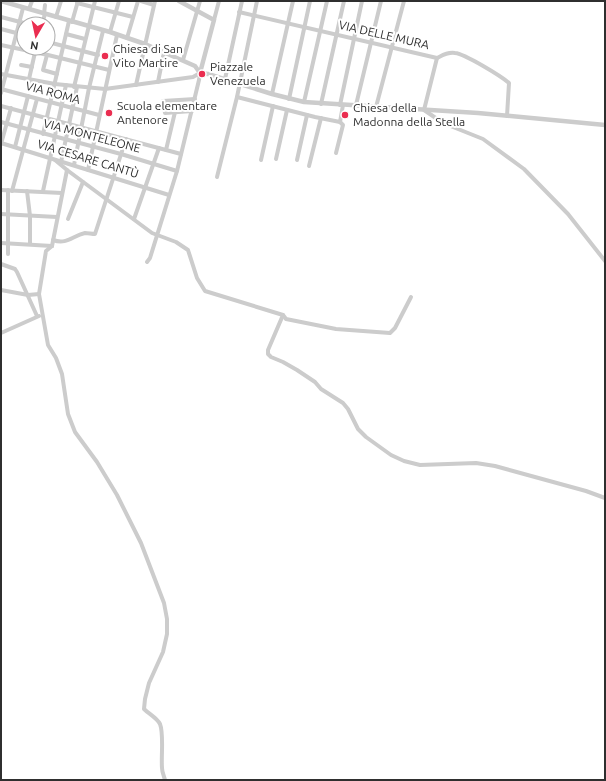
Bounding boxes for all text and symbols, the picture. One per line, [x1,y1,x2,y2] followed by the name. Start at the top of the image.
[16,16,56,56] north arrow
[338,18,431,51] street label: VIA DELLE MURA
[29,39,39,52] text: N
[113,42,183,69] place label: Chiesa di San Vito Martire
[100,51,110,61] marker: Chiesa di San Vito Martire
[210,60,266,87] place label: Piazzale Venezuela
[197,69,207,79] marker: Piazzale Venezuela
[24,79,82,106] street label: VIA ROMA
[117,99,217,126] place label: Scuola elementare Antenore
[353,101,465,128] place label: Chiesa della Madonna della Stella
[104,108,114,118] marker: Scuola elementare Antenore
[340,110,350,120] marker: Chiesa della Madonna della Stella
[42,116,142,155] street label: VIA MONTELEONE
[36,137,140,180] street label: VIA CESARE CANTÙ

